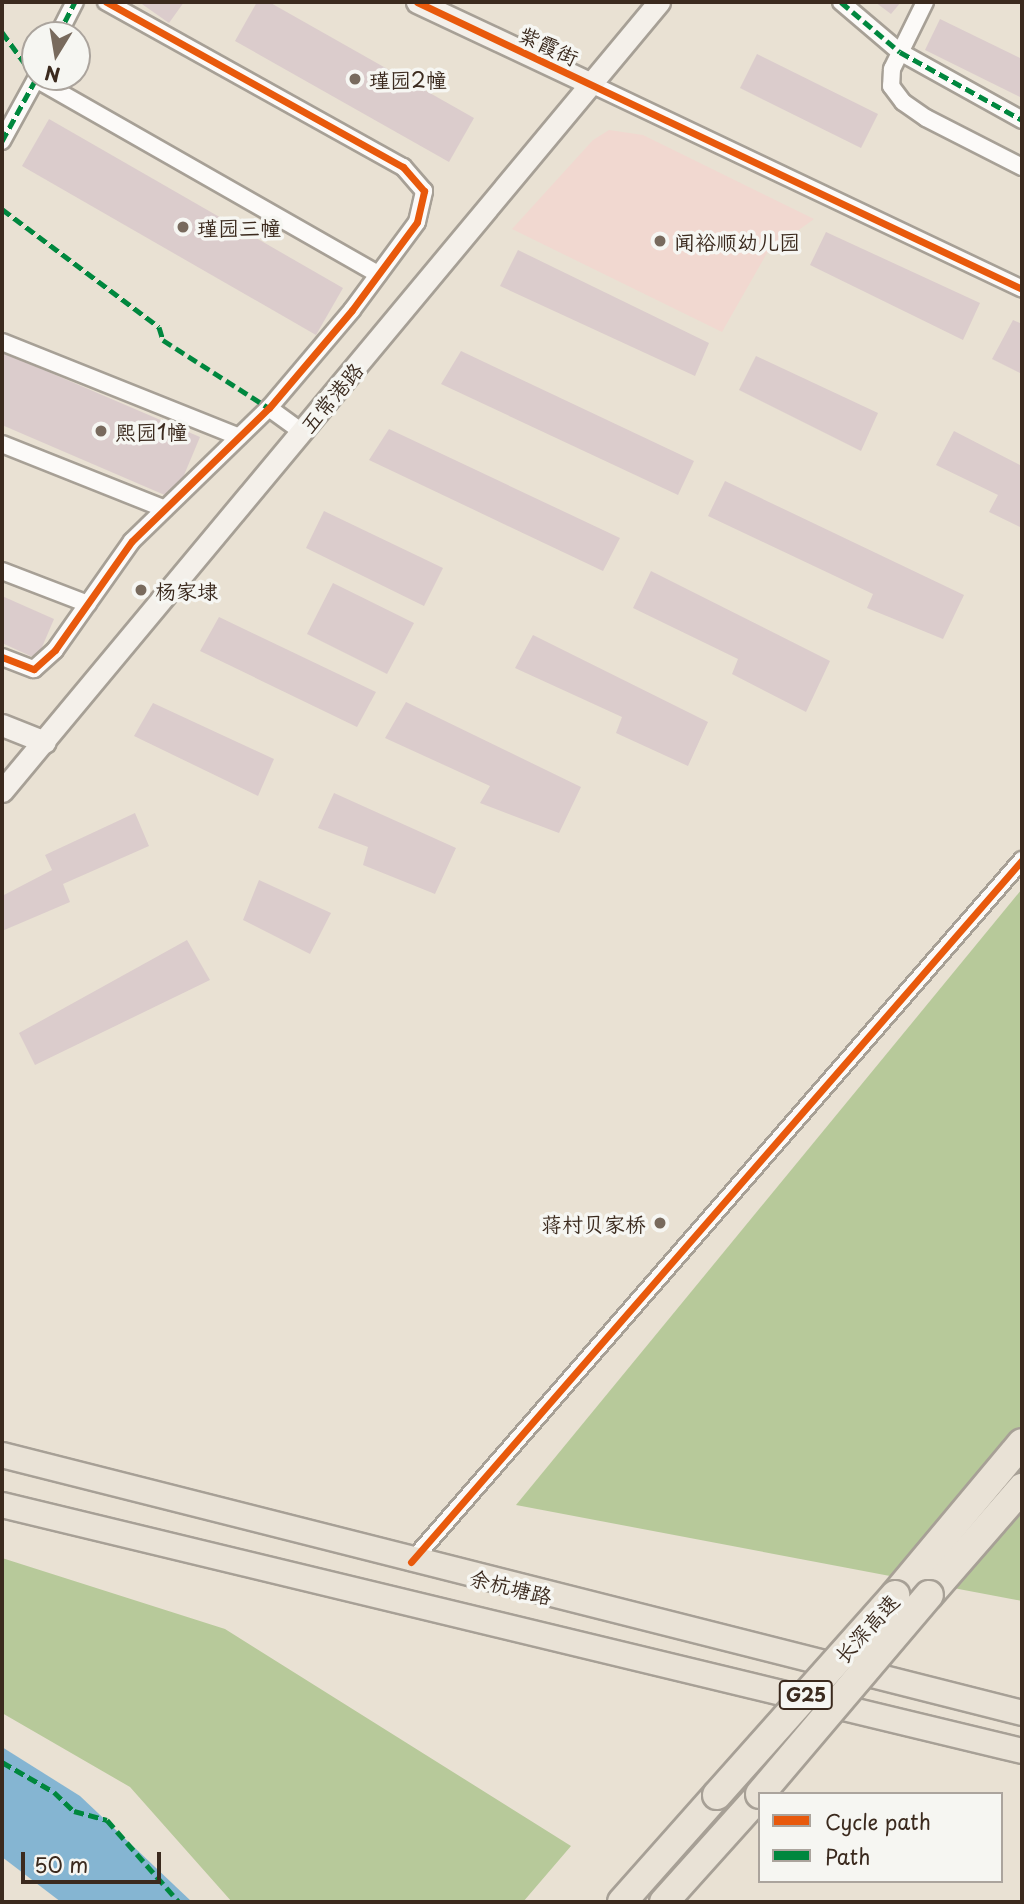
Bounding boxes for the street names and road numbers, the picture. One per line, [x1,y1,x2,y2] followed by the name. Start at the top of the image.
[515,20,583,70] street label: 紫霞街
[294,357,368,437] street label: 五常港路
[467,1564,555,1608] street label: 余杭塘路
[829,1588,903,1668] street label: 长深高速
[778,1680,834,1710] road number: G25

